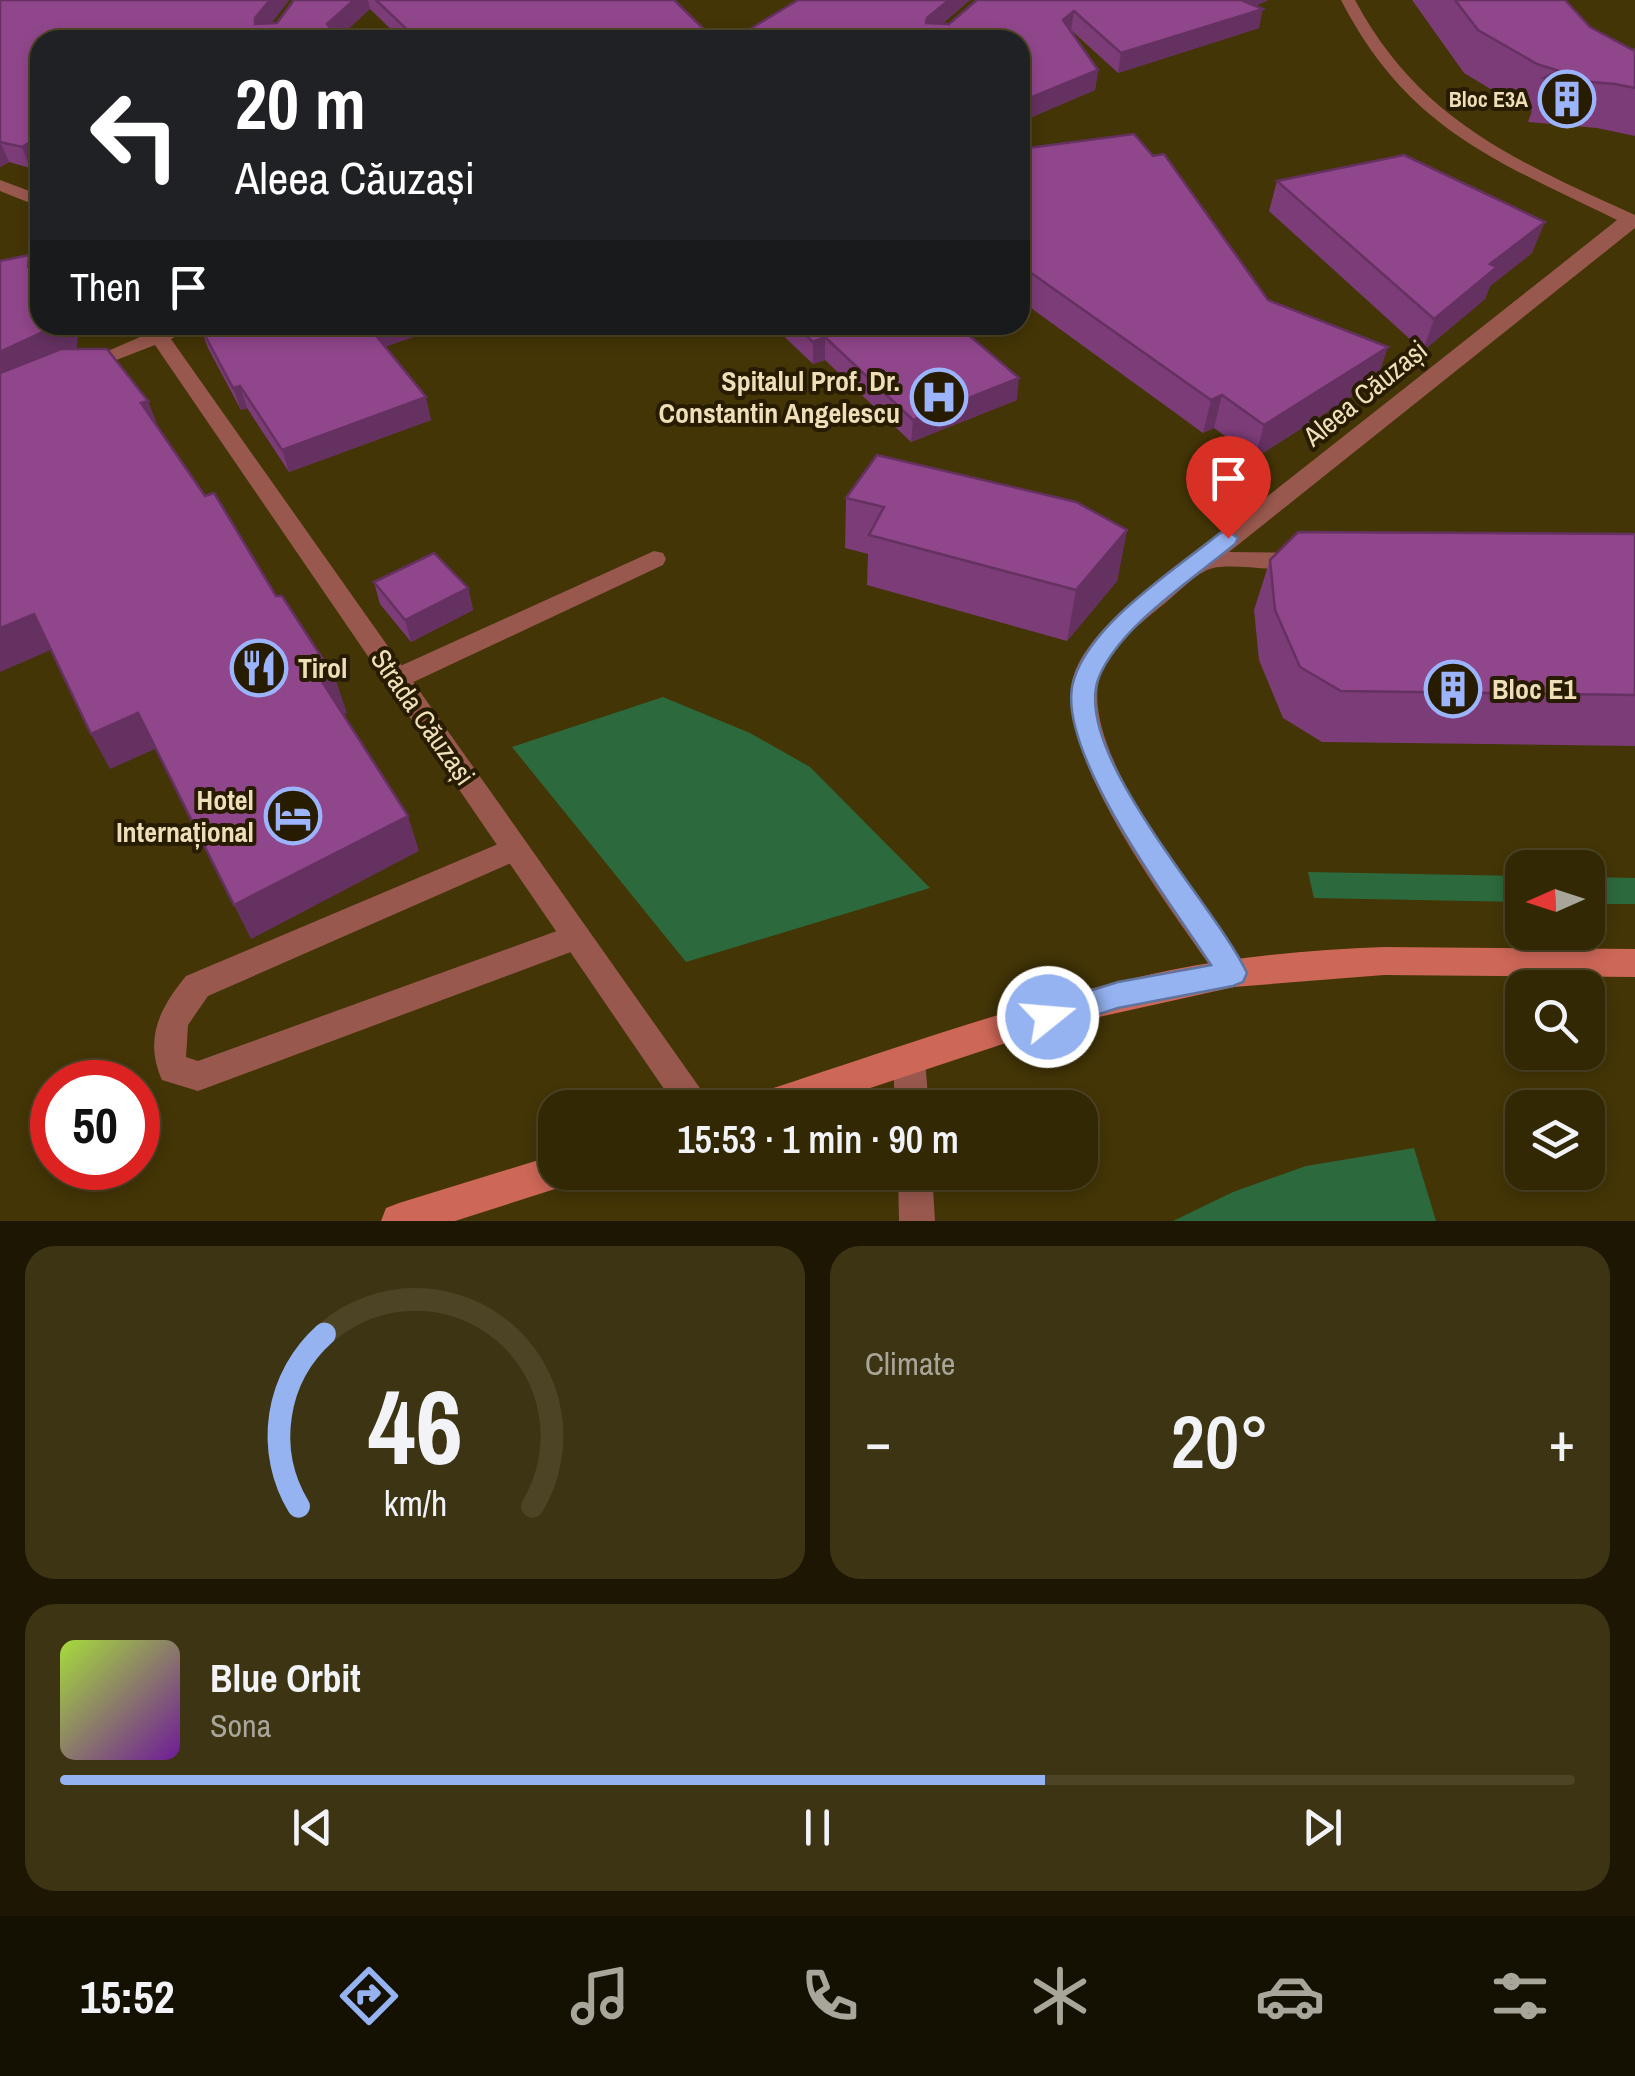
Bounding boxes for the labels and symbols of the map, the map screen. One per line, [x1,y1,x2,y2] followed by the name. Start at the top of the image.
[1537,69,1597,129] building icon: Bloc E3A
[1449,84,1528,114] place label: Bloc E3A
[1294,331,1435,455] street label: Aleea Căuzași
[658,362,900,432] place label: Spitalul Prof. Dr. Constantin Angelescu
[909,367,969,427] hospital icon: Spitalul Prof. Dr. Constantin Angelescu
[1186,436,1271,539] pin
[229,638,289,698] restaurant icon: Tirol
[362,641,484,793] street label: Strada Căuzași
[298,649,347,687] place label: Tirol
[1423,659,1483,719] building icon: Bloc E1
[1492,670,1576,708] place label: Bloc E1
[116,781,254,851] place label: Hotel Internațional
[263,786,323,846] hotel icon: Hotel Internațional
[1505,850,1605,950] north arrow
[996,965,1100,1069] position arrow
[30,1060,160,1190] speed limit sign: 50

